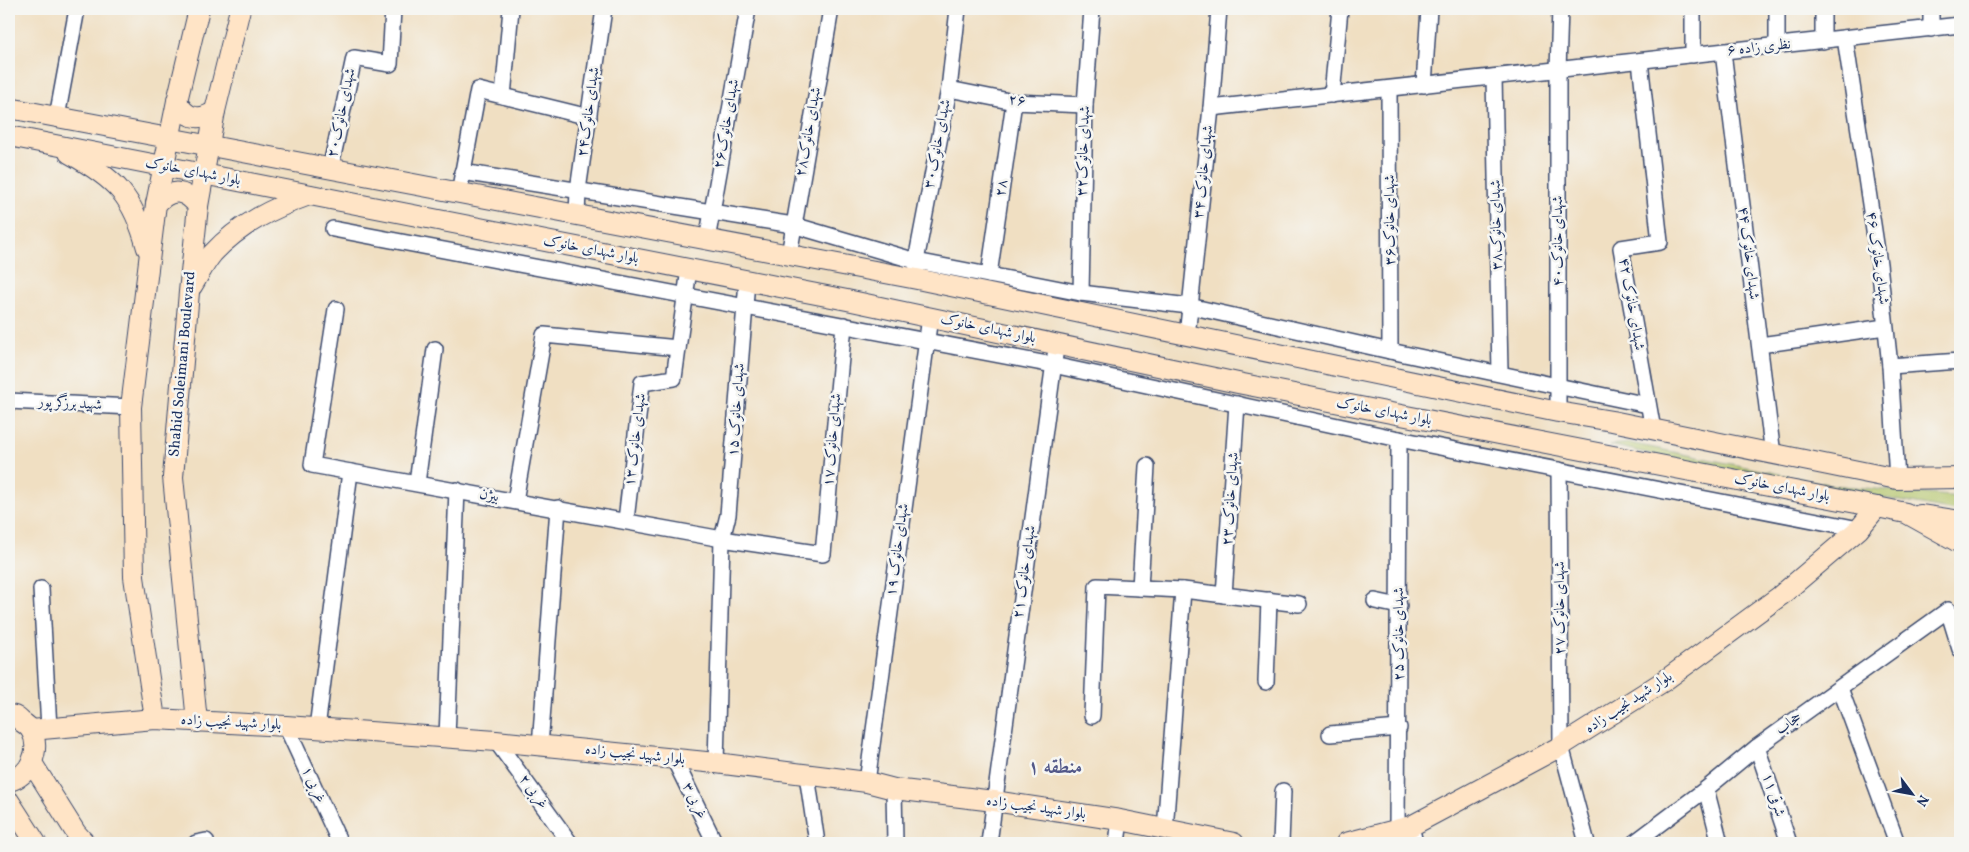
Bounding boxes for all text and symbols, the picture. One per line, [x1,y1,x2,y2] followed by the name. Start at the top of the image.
[1726,34,1792,62] street label: نظری زاده ۶
[322,66,362,160] street label: شهدای خانوک۲۰
[572,66,606,158] street label: شهدای خانوک۲۴
[709,77,745,171] street label: شهدای خانوک۲۶
[791,85,827,179] street label: شهدای خانوک۲۸
[1007,90,1027,112] street label: ۲۶
[919,97,957,191] street label: شهدای خانوک۳۰
[1072,105,1096,197] street label: شهدای خانوک۳۲
[1189,124,1219,220] street label: ۳۴ شهدای خانوک
[143,152,243,192] street label: بلوار شهدای خانوک
[1380,175,1401,265] street label: شهدای خانوک۳۶
[990,178,1014,198] street label: ۲۸
[1486,179,1508,271] street label: شهدای خانوک۳۸
[1548,196,1569,286] street label: شهدای خانوک۴۰
[1732,205,1764,301] street label: ۴۴ شهدای خانوک
[1860,210,1894,306] street label: ۴۶ شهدای خانوک
[541,230,641,270] street label: بلوار شهدای خانوک
[1613,256,1649,352] street label: شهدای خانوک ۴۲
[164,270,202,458] street label: Shahid Soleimani Boulevard
[938,309,1038,349] street label: بلوار شهدای خانوک
[723,362,751,458] street label: شهدای خانوک ۱۵
[35,391,103,416] street label: شهید برزگر پور
[620,392,652,488] street label: شهدای خانوک ۱۳
[818,392,848,488] street label: شهدای خانوک ۱۷
[1334,392,1434,432] street label: بلوار شهدای خانوک
[1217,451,1245,547] street label: شهدای خانوک ۲۳
[1732,468,1832,508] street label: بلوار شهدای خانوک
[477,484,501,508] street label: بیژن
[881,502,915,598] street label: شهدای خانوک ۱۹
[1008,524,1042,620] street label: شهدای خانوک ۲۱
[1550,561,1571,655] street label: شهدای خانوک ۲۷
[1389,587,1410,681] street label: شهدای خانوک ۲۵
[1581,667,1677,739] street label: بلوار شهید نجیب زاده
[1772,707,1806,741] street label: حجاب
[180,710,282,736] street label: بلوار شهید نجیب زاده
[584,739,686,771] street label: بلوار شهید نجیب زاده
[1028,754,1082,782] district label: منطقه ۱
[295,763,331,807] street label: غربی ۱
[513,770,553,814] street label: غربی ۲
[1756,770,1790,820] street label: شرقی ۱۱
[1886,770,1936,820] north arrow
[676,779,712,823] street label: غربی ۳
[985,791,1087,825] street label: بلوار شهید نجیب زاده
[1911,791,1933,809] text: N

